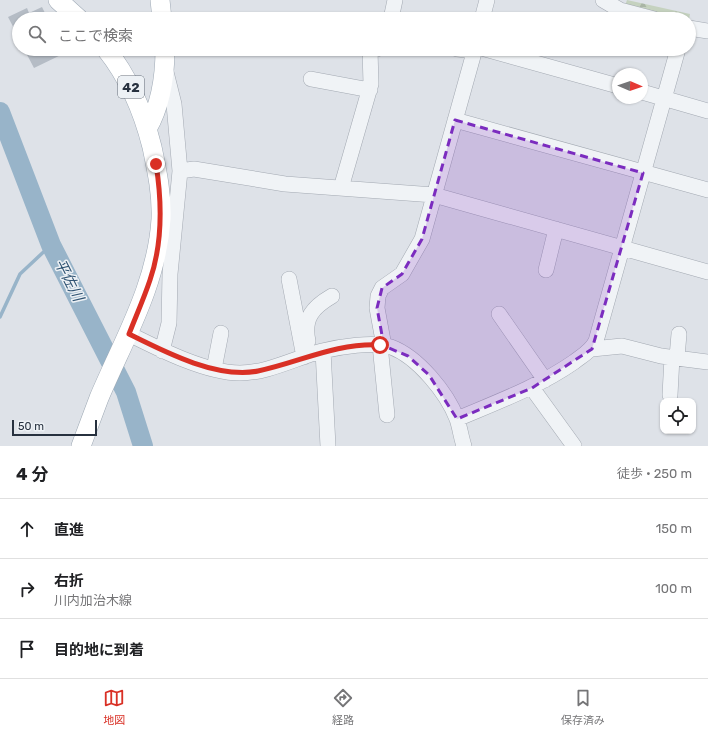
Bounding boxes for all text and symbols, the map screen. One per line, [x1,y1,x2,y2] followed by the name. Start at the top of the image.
[12,12,696,56] search box
[26,23,48,45] icon: search
[58,27,133,45] text: ここで検索
[612,68,648,104] north arrow
[118,76,144,98] road number: 42
[147,155,165,173] route end
[51,256,88,306] water label: 平佐川
[371,336,389,354] route start
[660,398,696,434] map controls
[660,398,696,434] button: locate
[12,418,97,437] scale bar
[18,420,44,433] text: 50 m
[16,464,48,484] text: 4 分
[617,466,692,481] text: 徒歩 · 250 m
[16,518,38,540] icon: ahead
[54,521,84,539] text: 直進
[656,521,692,536] text: 150 m
[54,572,84,590] text: 右折
[16,578,38,600] icon: right
[655,581,692,596] text: 100 m
[54,593,132,608] text: 川内加治木線
[16,638,38,660] icon: arrive
[54,641,144,659] text: 目的地に到着
[103,687,125,727] tab: 地図
[332,687,354,727] tab: 経路
[561,687,605,727] tab: 保存済み

